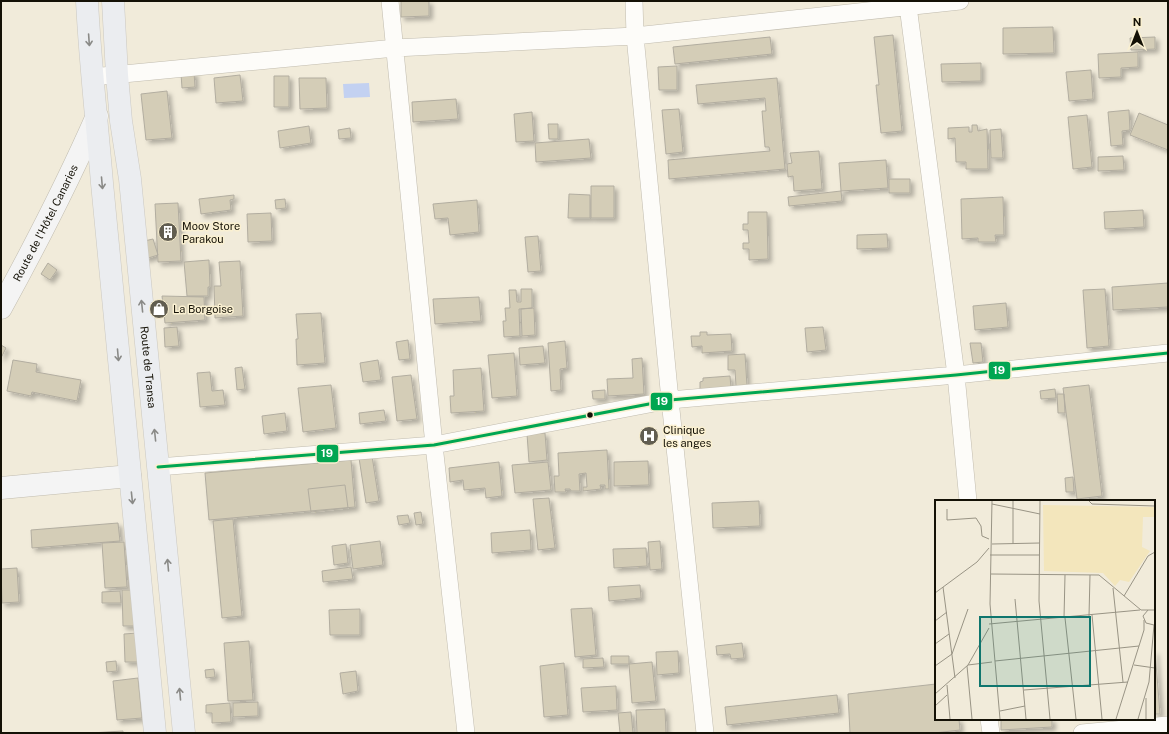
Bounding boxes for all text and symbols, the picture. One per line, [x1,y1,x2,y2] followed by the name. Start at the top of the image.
[1117,12,1157,52] north arrow
[1133,16,1141,28] text: N
[85,33,92,46] one-way arrow
[11,162,80,283] street label: Route de l'Hôtel Canaries
[98,176,105,189] one-way arrow
[182,220,240,245] place label: Moov Store Parakou
[157,221,179,243] building icon: Moov Store Parakou
[148,298,170,320] shop icon: La Borgoise
[138,300,146,313] one-way arrow
[173,303,233,315] place label: La Borgoise
[138,326,158,409] street label: Route de Transa
[115,348,122,361] one-way arrow
[988,361,1011,380] line badge: 19
[993,364,1005,376] text: 19
[650,392,673,411] line badge: 19
[656,395,668,407] text: 19
[585,410,595,420] unlabelled marker
[663,424,712,449] place label: Clinique les anges
[638,425,660,447] hospital icon: Clinique les anges
[151,429,159,442] one-way arrow
[316,444,339,463] line badge: 19
[321,447,333,459] text: 19
[128,491,136,504] one-way arrow
[935,500,1155,720] inset map
[164,559,171,572] one-way arrow
[176,688,184,701] one-way arrow

